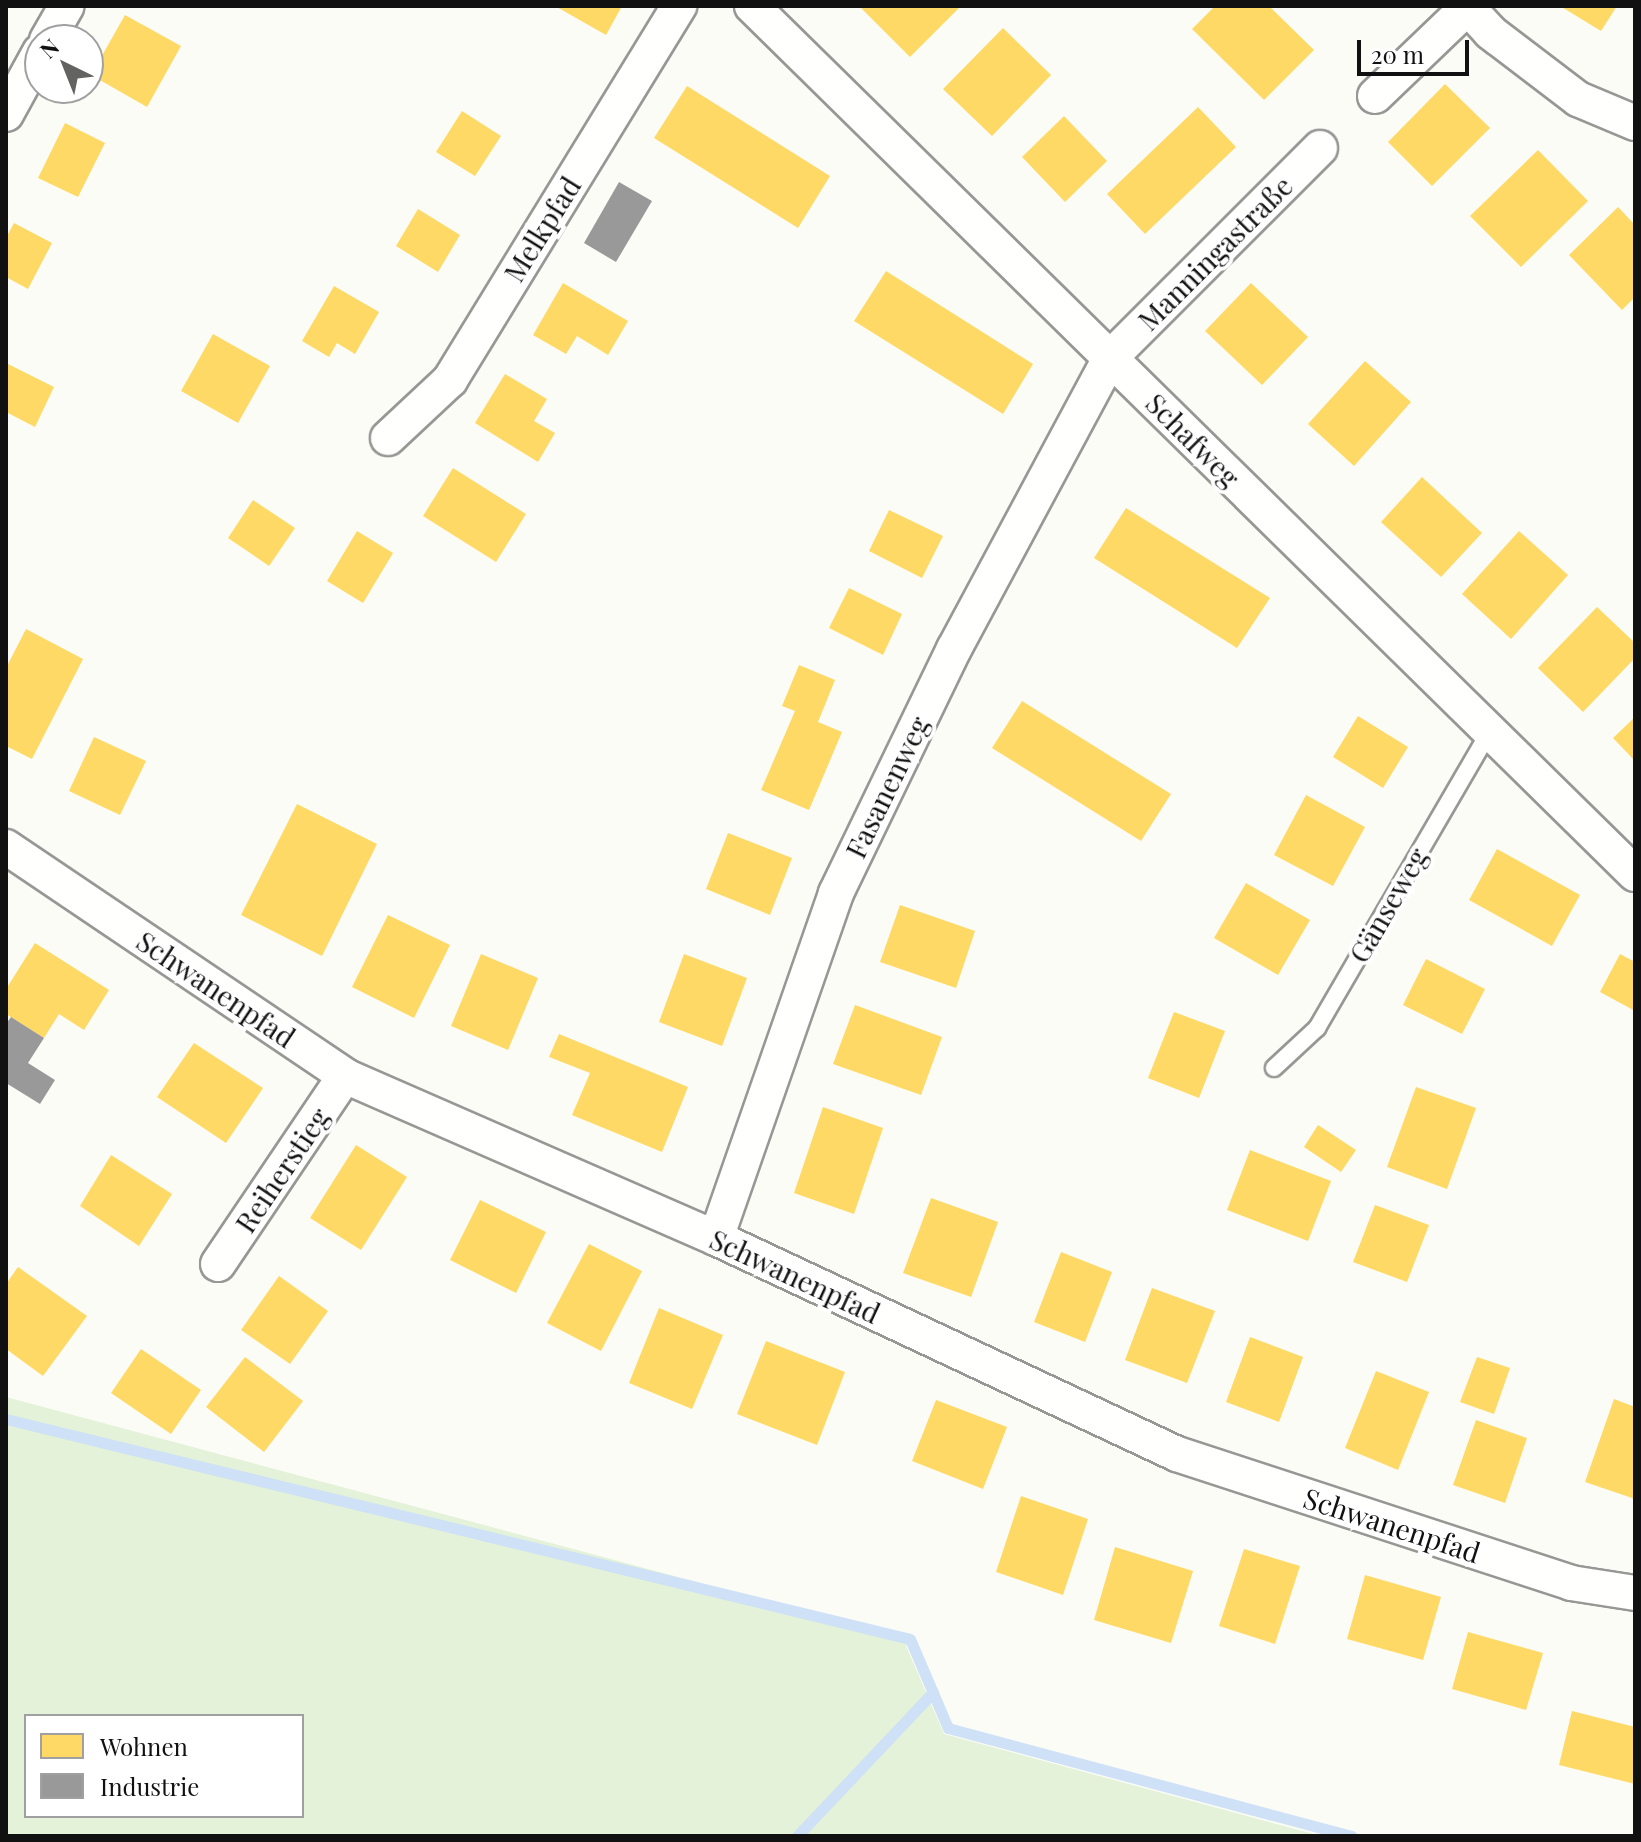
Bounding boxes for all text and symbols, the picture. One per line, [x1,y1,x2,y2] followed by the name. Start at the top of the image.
[24,24,104,104] north arrow
[1361,24,1473,74] scale bar
[33,32,65,64] text: N
[1371,38,1424,70] text: 20 m
[1131,169,1299,337] street label: Manningastraße
[497,170,587,288] street label: Melkpfad
[1139,386,1247,494] street label: Schafweg
[838,711,936,863] street label: Fasanenweg
[1342,842,1434,968] street label: Gänseweg
[130,924,302,1054] street label: Schwanenpfad
[228,1101,336,1239] street label: Reiherstieg
[705,1222,885,1330] street label: Schwanenpfad
[1299,1481,1485,1569] street label: Schwanenpfad
[24,1714,304,1818] legend
[100,1730,188,1762] text: Wohnen
[100,1770,199,1802] text: Industrie

